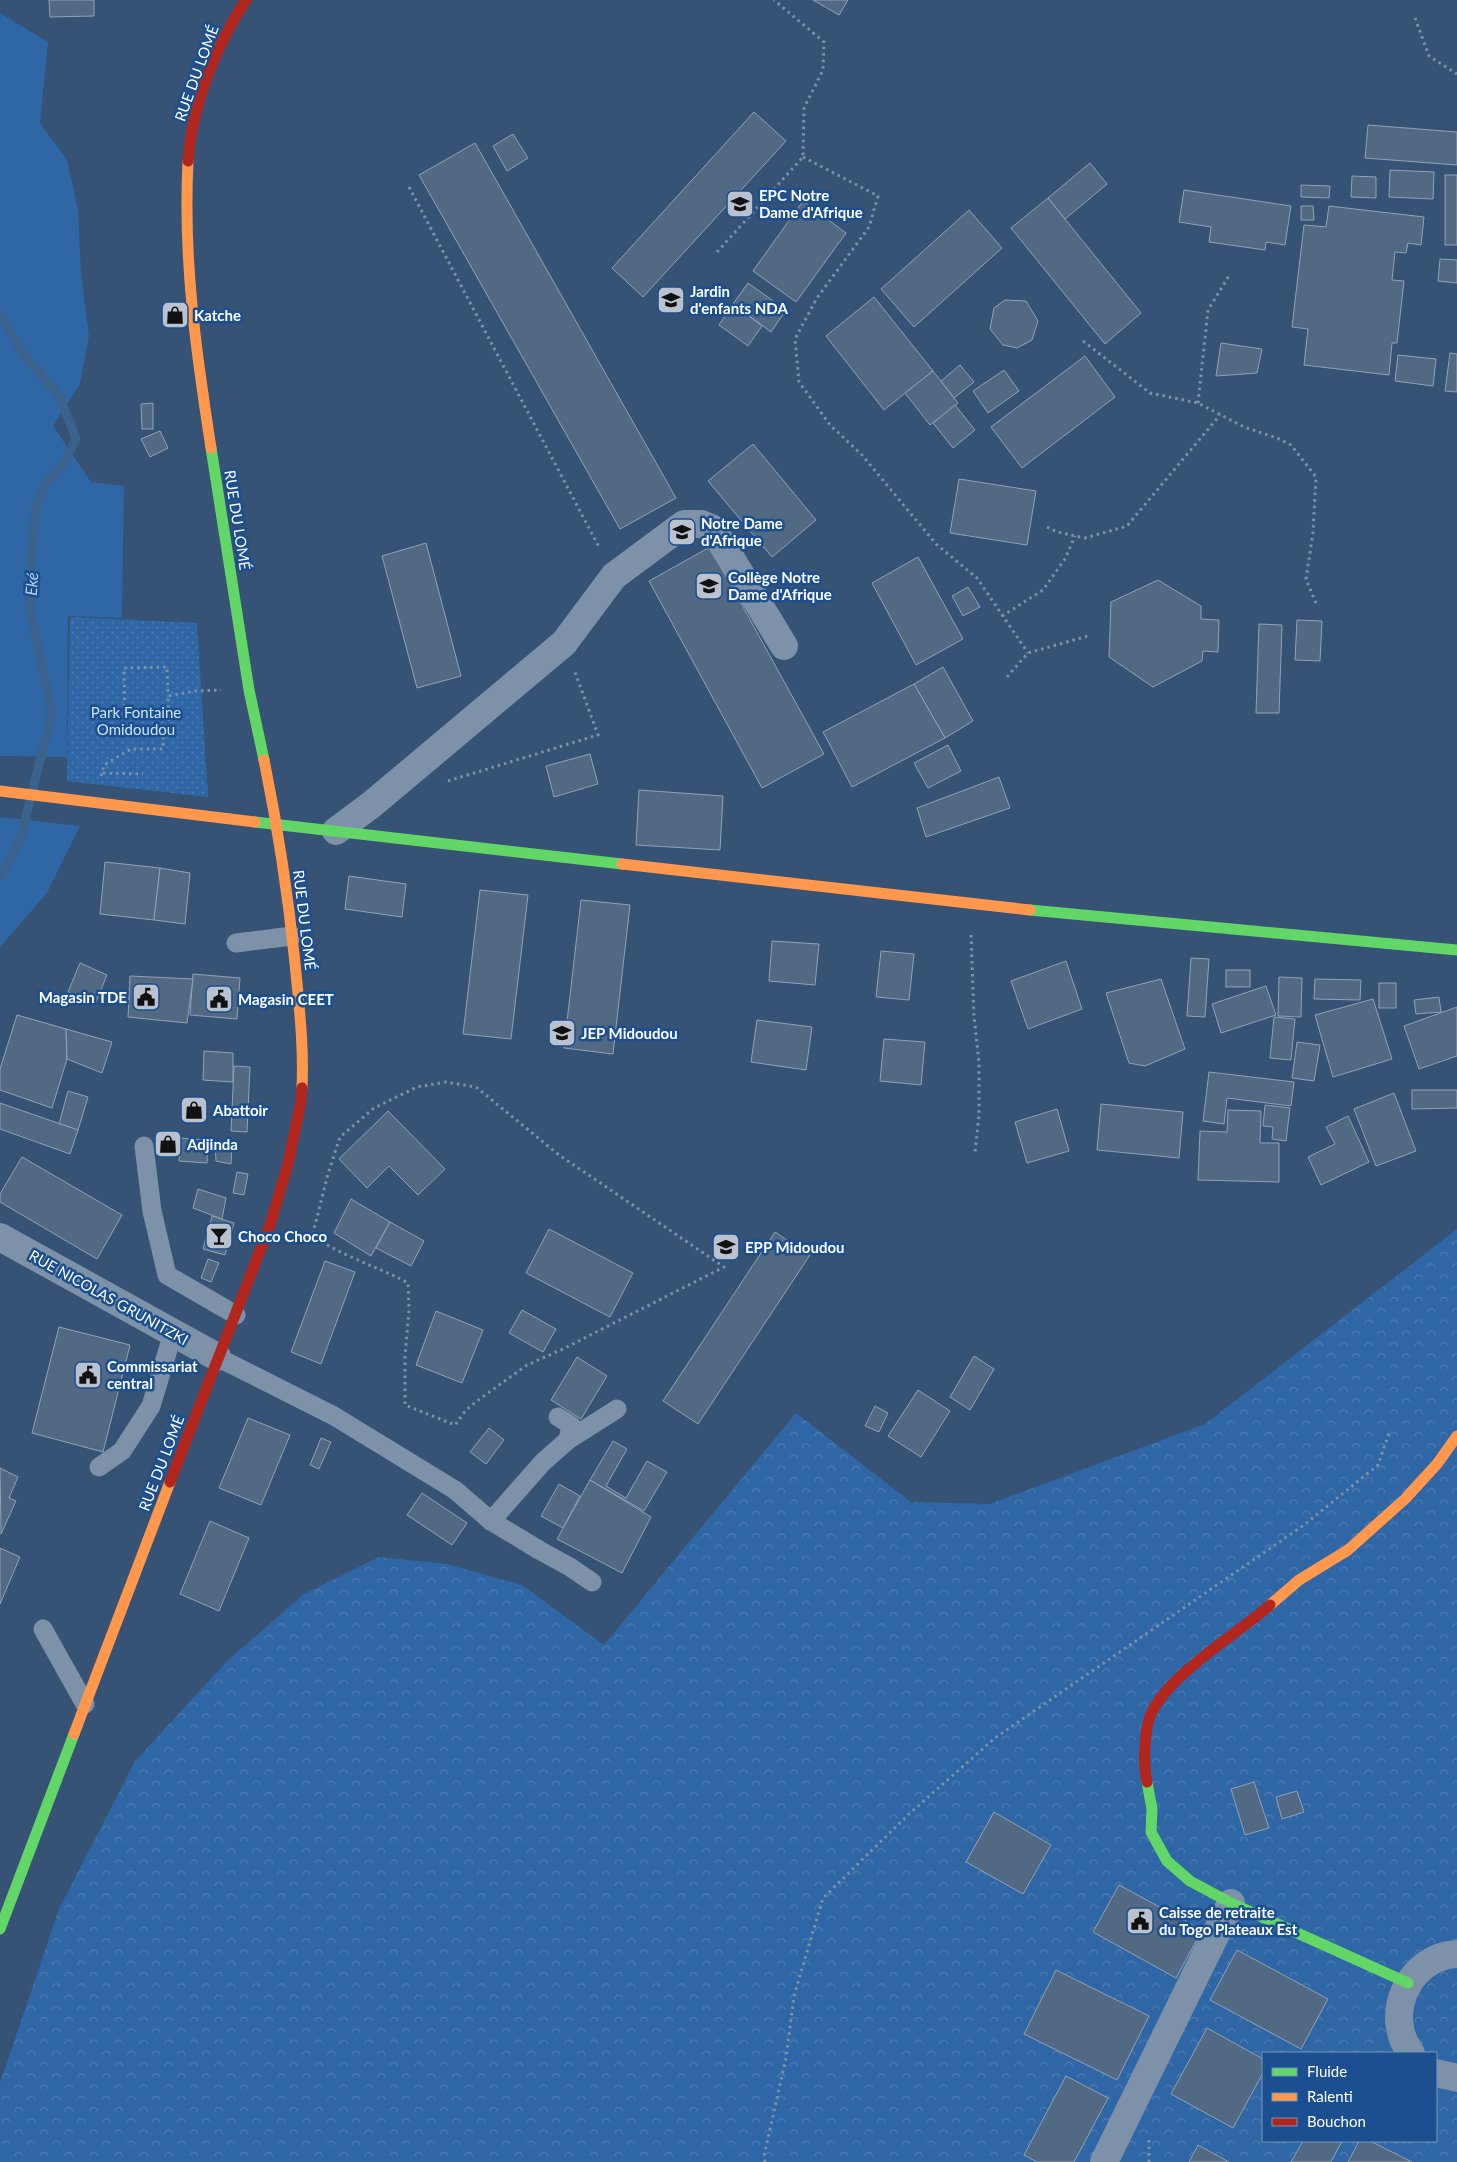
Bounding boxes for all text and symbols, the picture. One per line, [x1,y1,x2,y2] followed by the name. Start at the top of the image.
[170,22,222,124] street label: RUE DU LOMÉ
[759,186,863,221] place label: EPC Notre Dame d'Afrique
[725,189,755,219] school or university icon: EPC Notre Dame d'Afrique
[690,282,788,317] place label: Jardin d'enfants NDA
[656,285,686,315] school or university icon: Jardin d'enfants NDA
[160,300,190,330] shop icon: Katche
[194,306,241,324] place label: Katche
[221,469,255,571] street label: RUE DU LOMÉ
[701,514,783,549] place label: Notre Dame d'Afrique
[667,517,697,547] school or university icon: Notre Dame d'Afrique
[728,568,832,603] place label: Collège Notre Dame d'Afrique
[21,571,41,596] water label: Eké
[694,571,724,601] school or university icon: Collège Notre Dame d'Afrique
[91,703,181,738] park label: Park Fontaine Omidoudou
[290,869,320,971] street label: RUE DU LOMÉ
[131,982,161,1012] public building icon: Magasin TDE
[204,984,234,1014] public building icon: Magasin CEET
[39,988,127,1006] place label: Magasin TDE
[238,990,334,1008] place label: Magasin CEET
[547,1018,577,1048] school or university icon: JEP Midoudou
[581,1024,678,1042] place label: JEP Midoudou
[179,1095,209,1125] shop icon: Abattoir
[212,1101,268,1119] place label: Abattoir
[153,1129,183,1159] shop icon: Adjinda
[186,1135,238,1153] place label: Adjinda
[204,1221,234,1251] bar icon: Choco Choco
[238,1227,327,1245] place label: Choco Choco
[711,1232,741,1262] school or university icon: EPP Midoudou
[745,1238,844,1256] place label: EPP Midoudou
[26,1246,192,1348] street label: RUE NICOLAS GRUNITZKI
[107,1357,198,1392] place label: Commissariat central
[73,1360,103,1390] public building icon: Commissariat central
[135,1413,187,1513] street label: RUE DU LOMÉ
[1159,1903,1298,1938] place label: Caisse de retraite du Togo Plateaux Est
[1125,1906,1155,1936] public building icon: Caisse de retraite du Togo Plateaux Est
[1262,2052,1437,2142] legend
[1307,2062,1347,2080] text: Fluide
[1307,2087,1353,2105] text: Ralenti
[1307,2112,1366,2130] text: Bouchon

